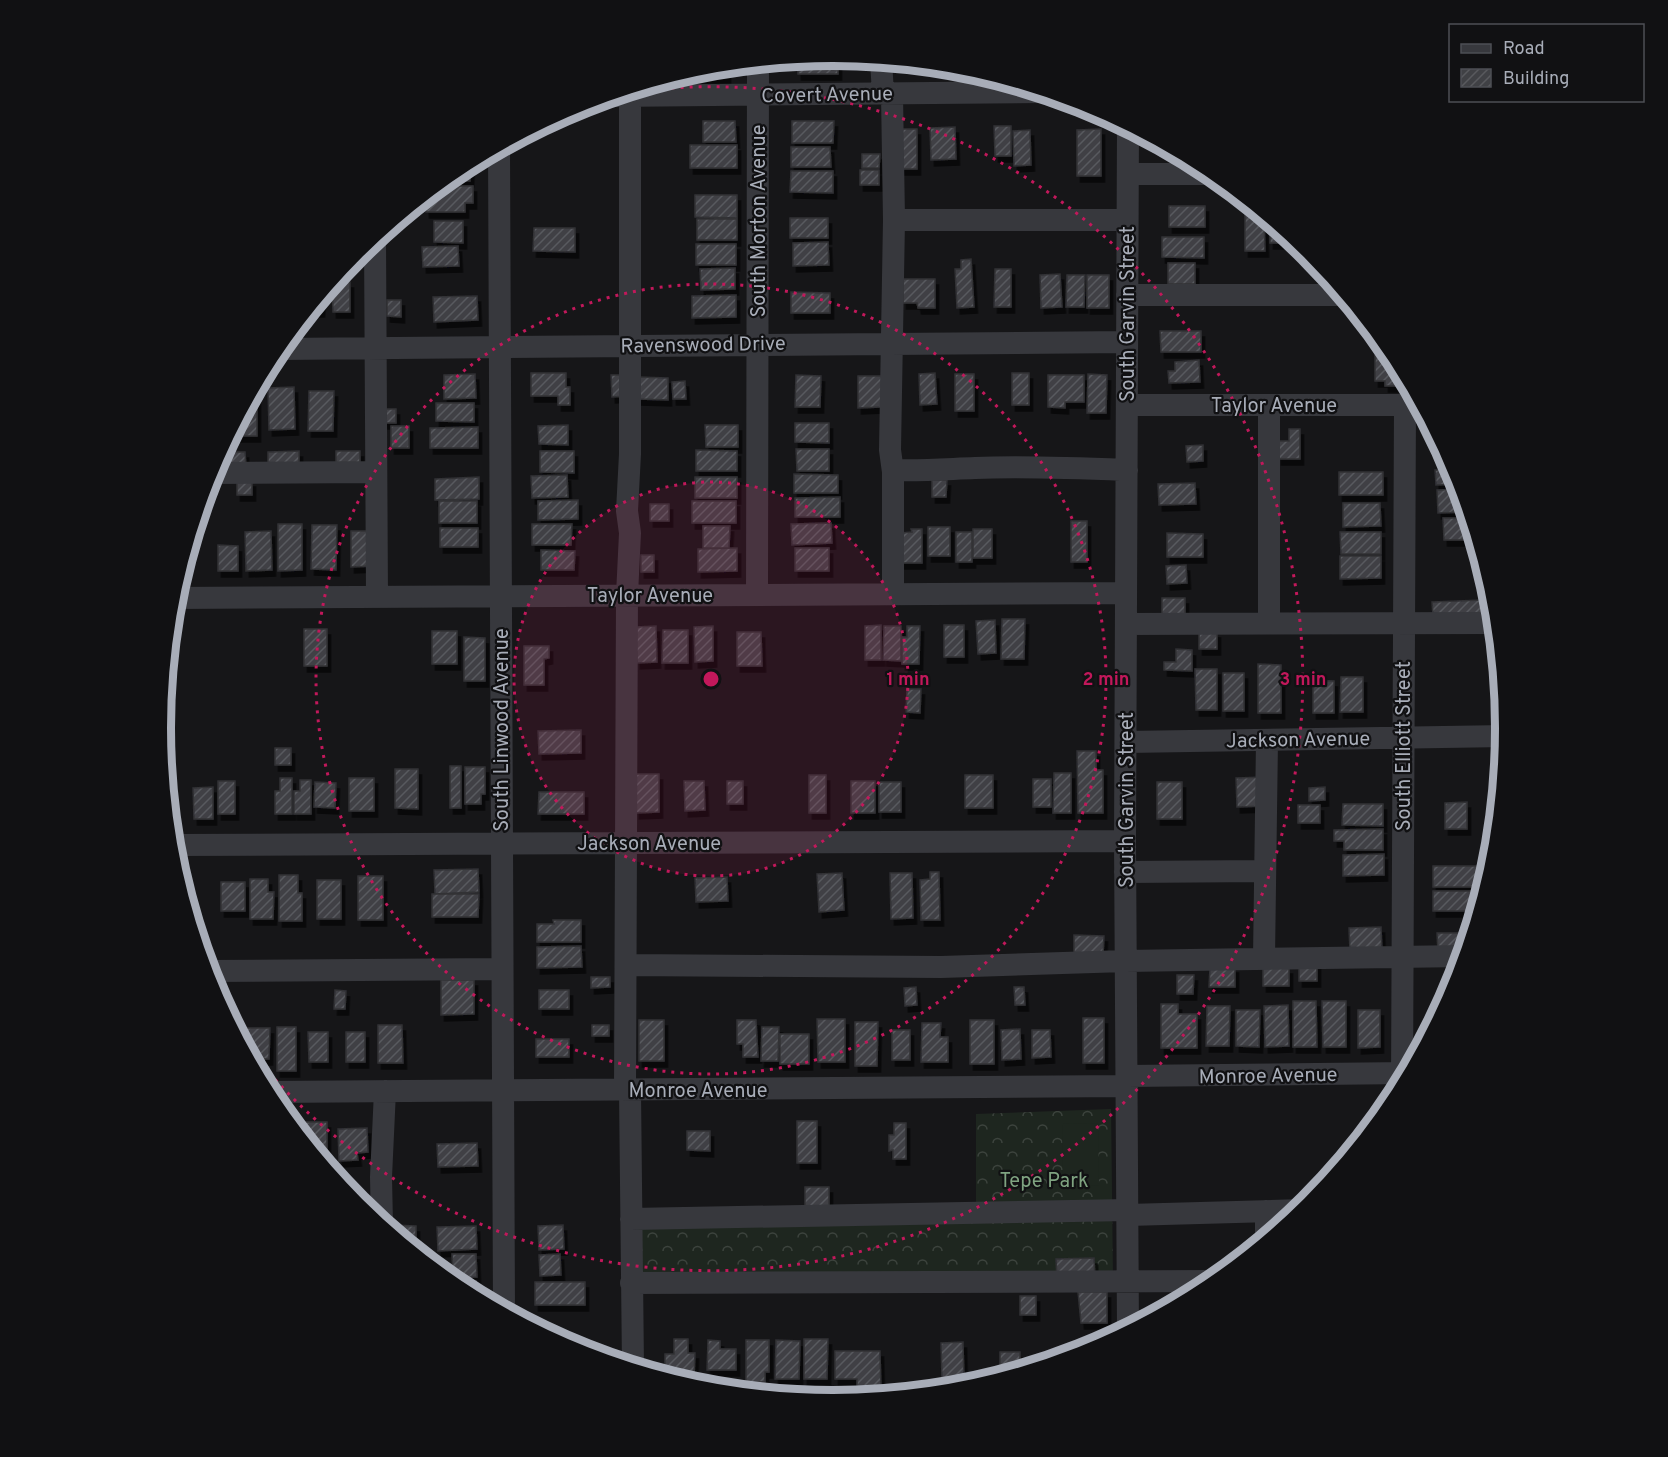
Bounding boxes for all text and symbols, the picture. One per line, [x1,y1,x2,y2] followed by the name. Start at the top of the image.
[1449,24,1644,102] legend
[1503,38,1545,61] text: Road
[1503,68,1569,91] text: Building
[761,82,893,110] street label: Covert Avenue
[747,125,773,317] street label: South Morton Avenue
[1116,226,1142,402] street label: South Garvin Street
[620,332,786,360] street label: Ravenswood Drive
[1211,394,1337,420] street label: Taylor Avenue
[587,584,713,610] street label: Taylor Avenue
[490,628,516,832] street label: South Linwood Avenue
[1392,661,1418,831] street label: South Elliott Street
[701,669,721,689] centre of rings
[886,669,930,692] text: 1 min
[1082,669,1130,692] text: 2 min
[1280,669,1326,692] text: 3 min
[1115,712,1141,888] street label: South Garvin Street
[1226,727,1370,755] street label: Jackson Avenue
[577,832,721,858] street label: Jackson Avenue
[1198,1063,1338,1091] street label: Monroe Avenue
[629,1079,767,1105] street label: Monroe Avenue
[999,1169,1089,1195] park label: Tepe Park

